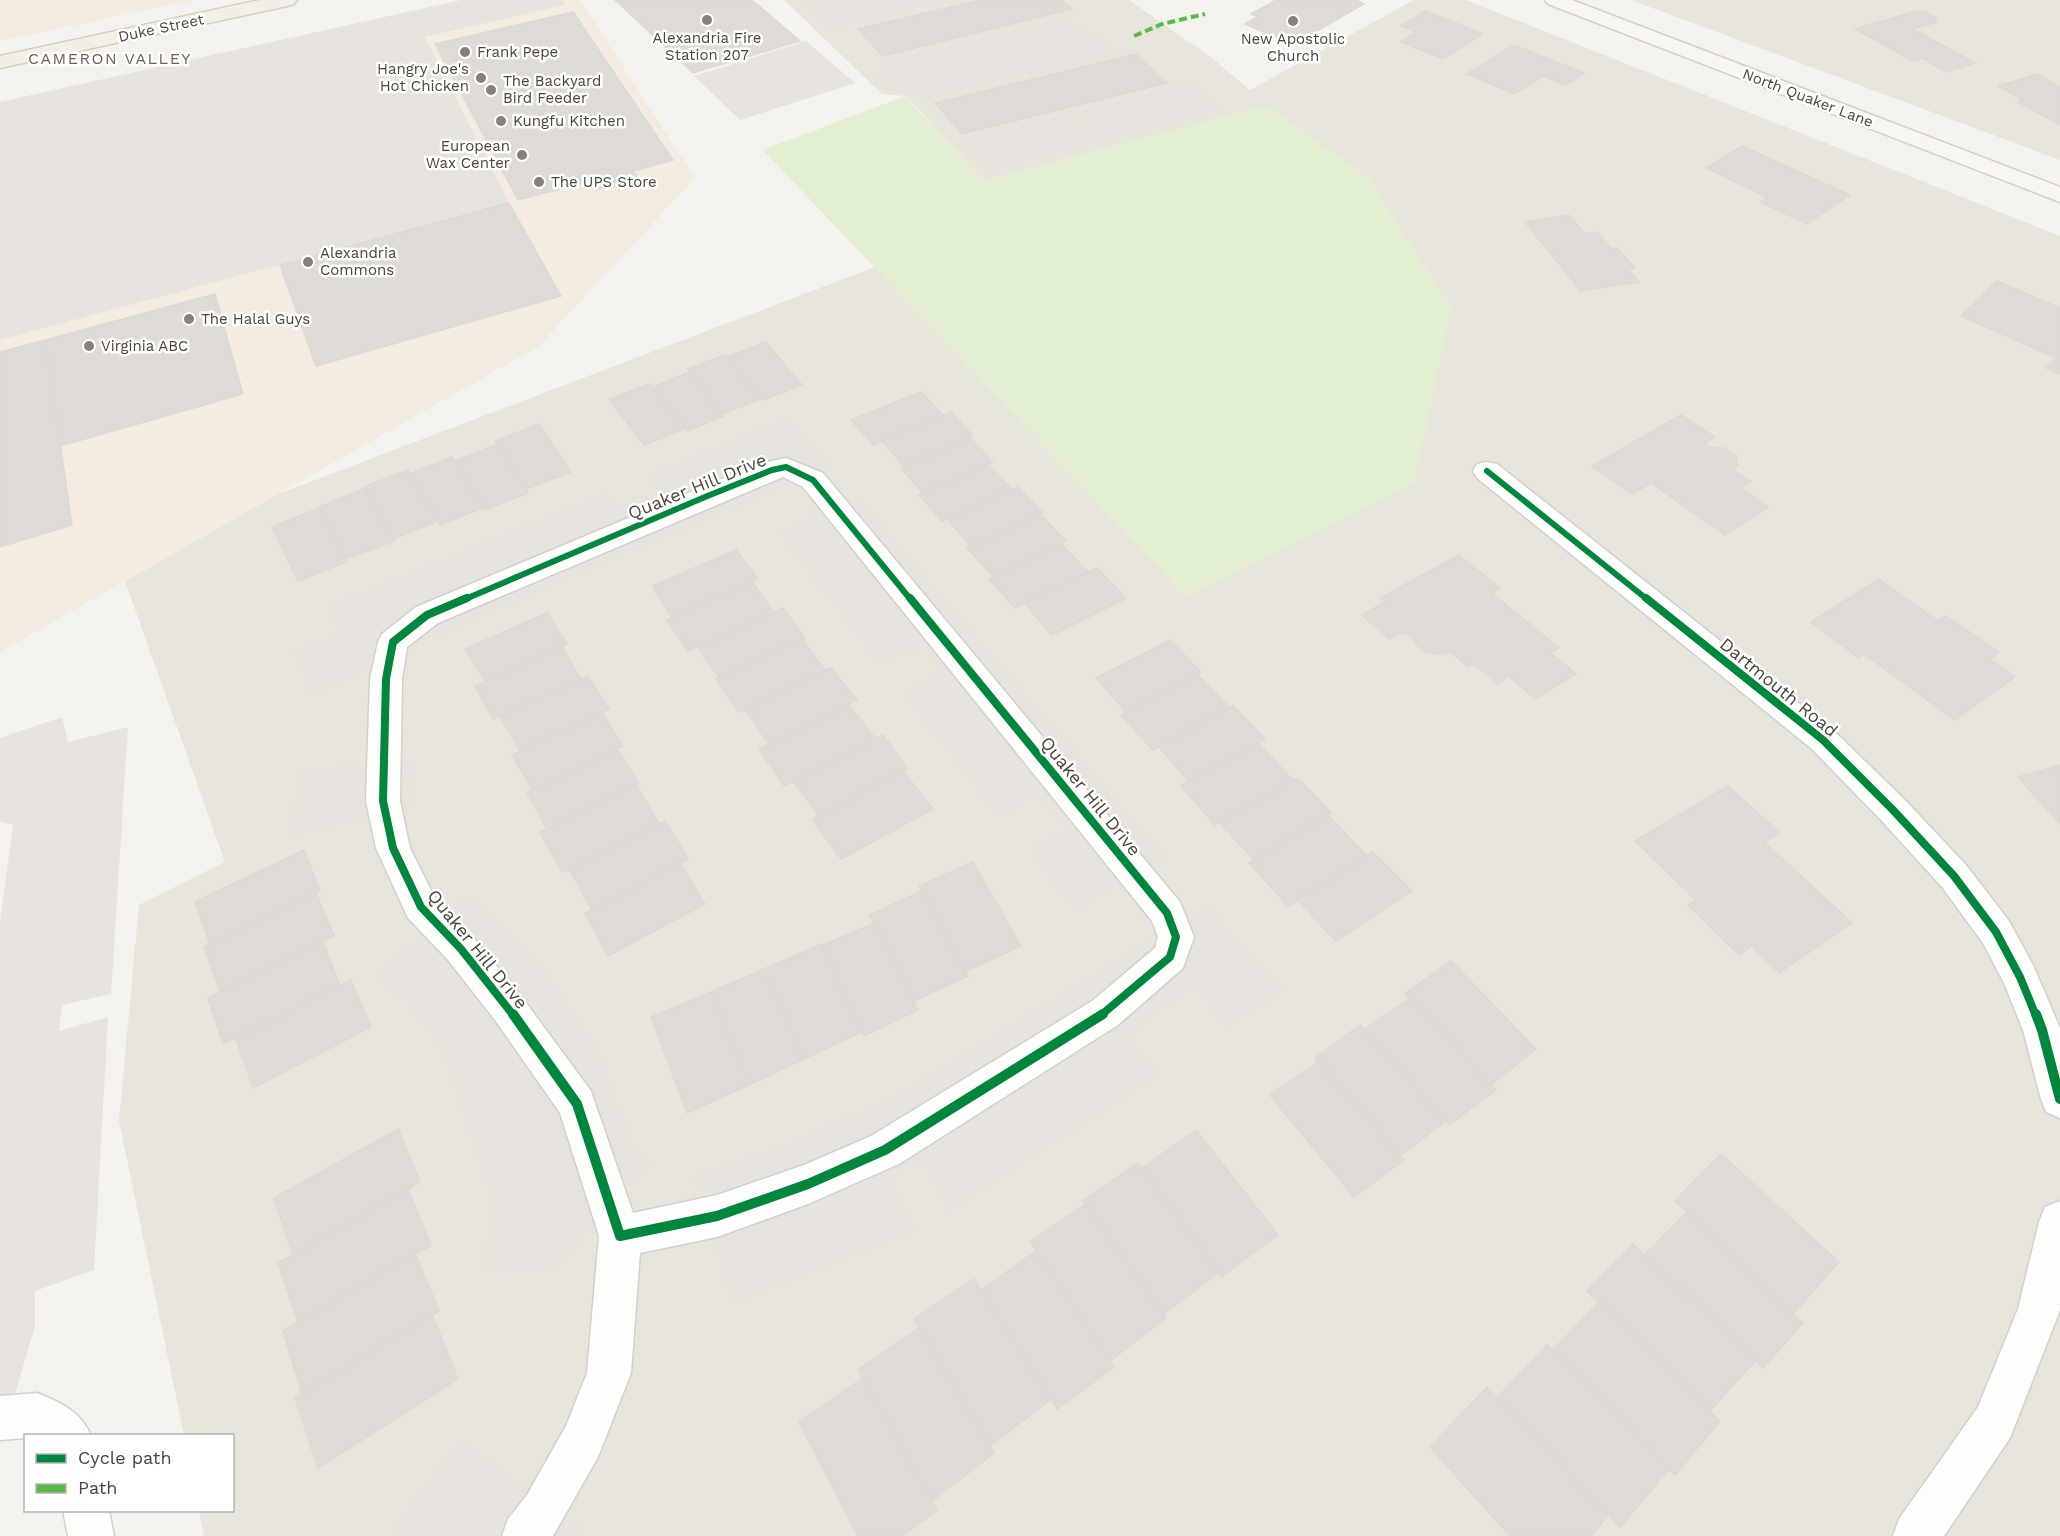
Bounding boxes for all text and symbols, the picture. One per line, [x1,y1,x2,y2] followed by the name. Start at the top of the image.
[116,10,206,46] street label: Duke Street
[700,13,714,27] marker: Alexandria Fire Station 207
[1286,14,1300,28] marker: New Apostolic Church
[653,29,761,64] place label: Alexandria Fire Station 207
[1241,30,1345,65] place label: New Apostolic Church
[477,43,558,61] place label: Frank Pepe
[458,45,472,59] marker: Frank Pepe
[28,49,192,68] district label: CAMERON VALLEY
[377,60,469,95] place label: Hangry Joe's Hot Chicken
[1740,65,1876,131] street label: North Quaker Lane
[474,71,488,85] marker: Hangry Joe's Hot Chicken
[503,72,601,107] place label: The Backyard Bird Feeder
[484,83,498,97] marker: The Backyard Bird Feeder
[513,112,625,130] place label: Kungfu Kitchen
[494,114,508,128] marker: Kungfu Kitchen
[426,137,510,172] place label: European Wax Center
[515,148,529,162] marker: European Wax Center
[551,173,657,191] place label: The UPS Store
[532,175,546,189] marker: The UPS Store
[320,244,397,279] place label: Alexandria Commons
[301,255,315,269] marker: Alexandria Commons
[201,310,310,328] place label: The Halal Guys
[182,312,196,326] marker: The Halal Guys
[101,337,188,355] place label: Virginia ABC
[82,339,96,353] marker: Virginia ABC
[625,449,769,523] street label: Quaker Hill Drive
[1716,633,1842,741] street label: Dartmouth Road
[1036,732,1146,860] street label: Quaker Hill Drive
[423,885,533,1013] street label: Quaker Hill Drive
[24,1434,234,1512] legend
[78,1447,172,1468] text: Cycle path
[78,1477,118,1498] text: Path

